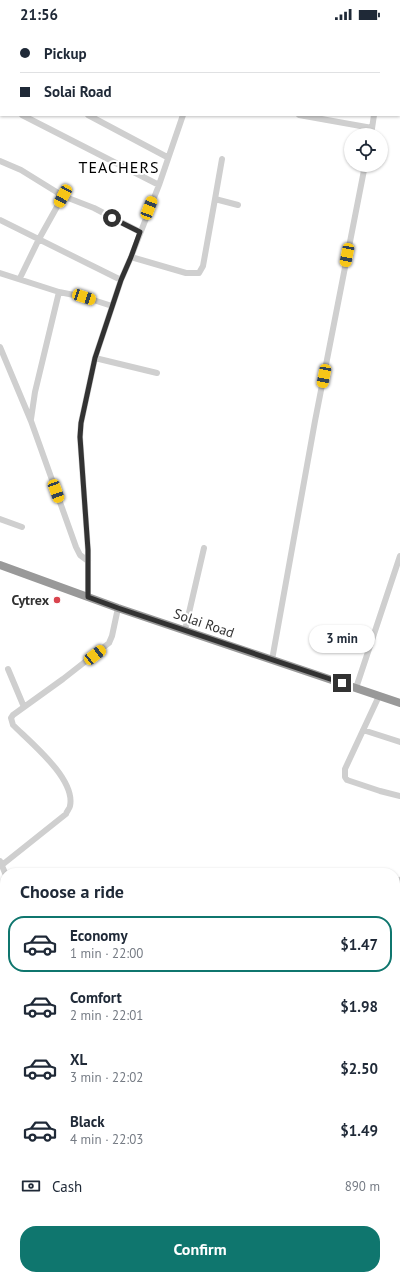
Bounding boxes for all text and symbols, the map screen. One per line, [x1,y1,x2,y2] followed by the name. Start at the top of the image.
[20,5,58,24] text: 21:56
[44,44,87,63] text: Pickup
[44,82,112,101] text: Solai Road
[344,128,388,172] map controls
[344,128,388,172] button: locate
[79,157,159,177] district label: TEACHERS
[52,183,74,209] car
[139,195,159,221] car
[103,209,121,227] route start
[339,242,355,268] car
[71,288,97,306] car
[316,363,332,389] car
[46,478,66,504] car
[11,591,50,609] place label: Cytrex
[52,595,62,605] marker: Cytrex
[171,604,237,642] street label: Solai Road
[309,625,375,653] callout: 3 min
[326,630,358,647] text: 3 min
[82,643,108,667] car
[333,674,351,692] route end
[20,880,124,903] text: Choose a ride
[22,926,58,962] icon: car
[70,926,128,945] text: Economy
[340,935,378,954] text: $1.47
[70,945,143,962] text: 1 min · 22:00
[22,988,58,1024] icon: car
[70,988,122,1007] text: Comfort
[340,997,378,1016] text: $1.98
[70,1007,143,1024] text: 2 min · 22:01
[22,1050,58,1086] icon: car
[70,1050,87,1069] text: XL
[340,1059,378,1078] text: $2.50
[70,1069,143,1086] text: 3 min · 22:02
[22,1112,58,1148] icon: car
[70,1112,105,1131] text: Black
[340,1121,378,1140] text: $1.49
[70,1131,143,1148] text: 4 min · 22:03
[20,1175,42,1197] icon: cash
[52,1177,82,1196] text: Cash
[345,1178,380,1195] text: 890 m
[20,1226,380,1272] button: Confirm

